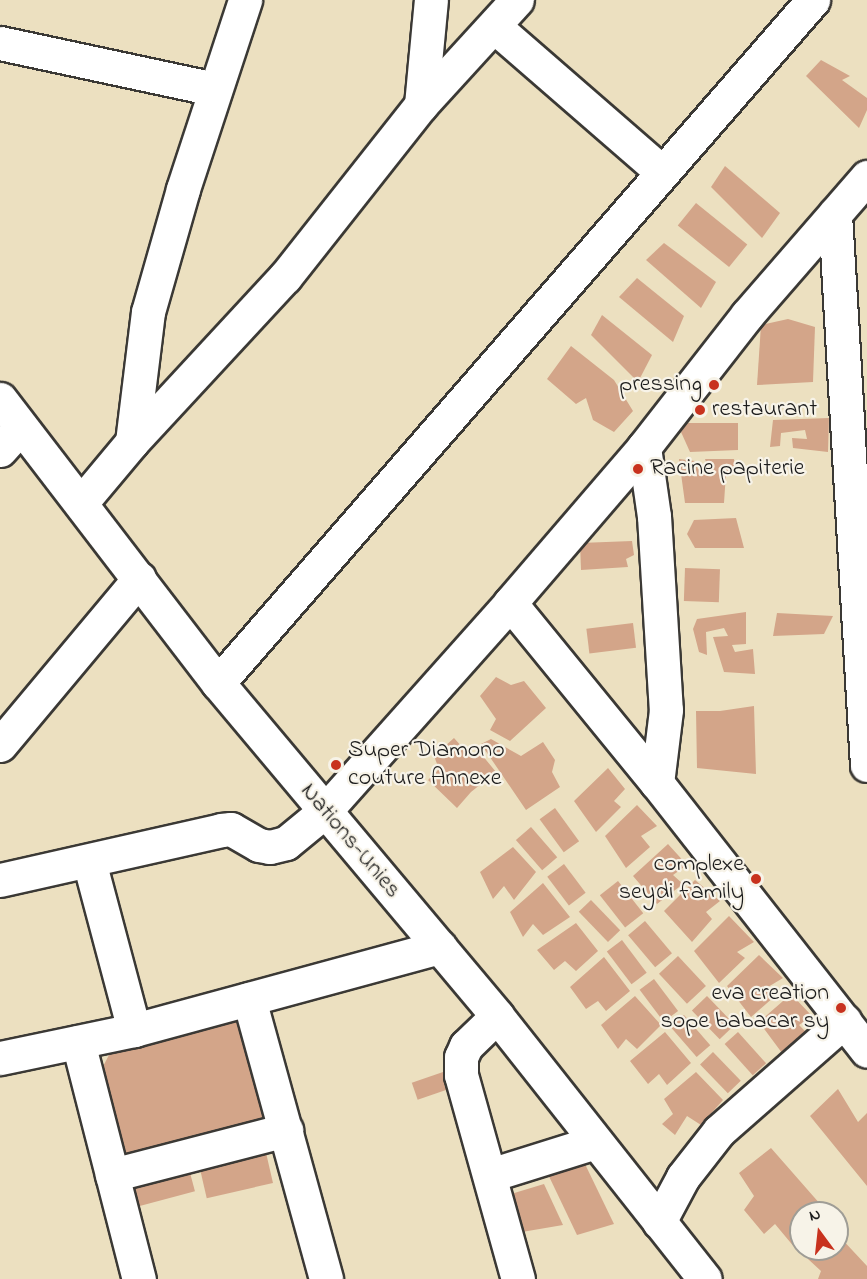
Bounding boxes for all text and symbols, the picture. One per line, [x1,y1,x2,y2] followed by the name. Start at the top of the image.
[619,371,702,399] place label: pressing
[707,378,721,392] marker: pressing
[712,396,817,424] place label: restaurant
[693,403,707,417] marker: restaurant
[650,455,805,483] place label: Racine papiterie
[631,462,645,476] marker: Racine papiterie
[348,737,505,793] place label: Super Diamono couture Annexe
[329,758,343,772] marker: Super Diamono couture Annexe
[294,778,406,904] street label: Nations-Unies
[619,851,744,907] place label: complexe seydi family
[749,872,763,886] marker: complexe seydi family
[661,980,829,1036] place label: eva creation sope babacar sy
[834,1001,848,1015] marker: eva creation sope babacar sy
[789,1201,849,1261] north arrow
[807,1203,823,1229] text: N

